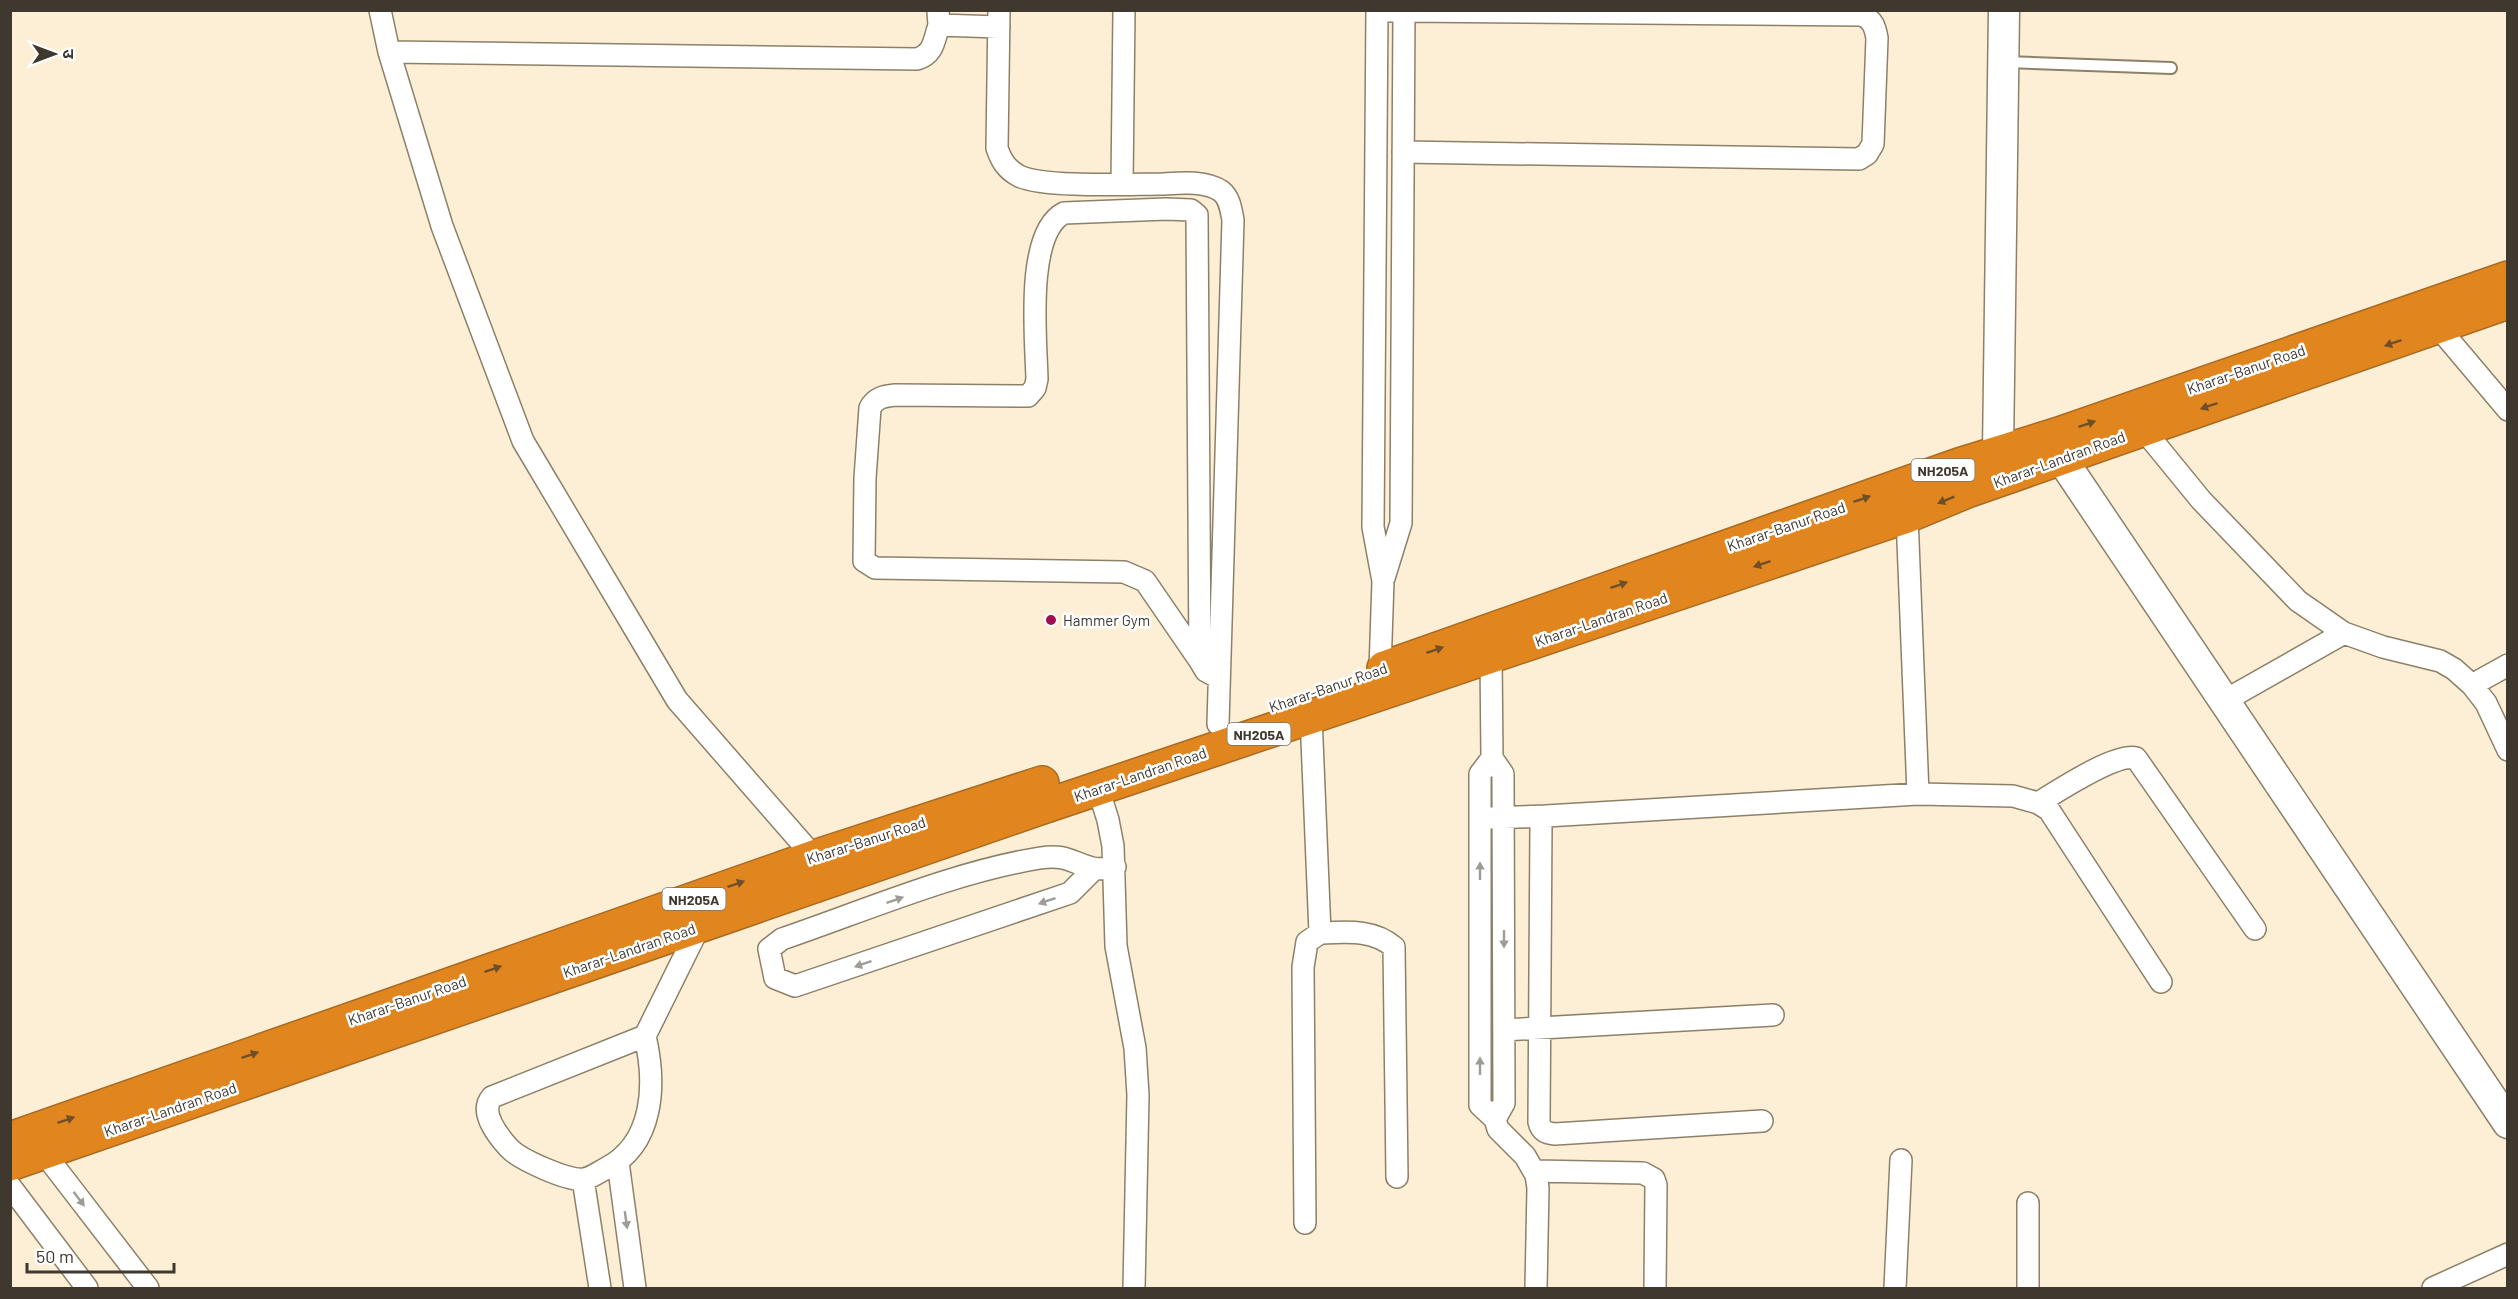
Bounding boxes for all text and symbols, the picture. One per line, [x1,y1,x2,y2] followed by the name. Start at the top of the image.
[24,24,84,84] north arrow
[60,49,79,59] text: उ
[2384,339,2402,348] one-way arrow
[2184,340,2308,398] street label: Kharar-Banur Road
[2200,402,2218,412] one-way arrow
[2078,418,2096,428] one-way arrow
[1991,427,2127,491] street label: Kharar-Landran Road
[1912,459,1974,481] road number: NH205A
[1854,493,1872,503] one-way arrow
[1937,496,1955,505] one-way arrow
[1724,497,1848,555] street label: Kharar-Banur Road
[1753,560,1771,570] one-way arrow
[1610,579,1628,589] one-way arrow
[1532,588,1670,650] street label: Kharar-Landran Road
[1063,611,1150,629] place label: Hammer Gym
[1044,613,1058,627] marker: Hammer Gym
[1427,644,1445,654] one-way arrow
[1266,658,1390,716] street label: Kharar-Banur Road
[1228,723,1290,745] road number: NH205A
[1071,743,1209,805] street label: Kharar-Landran Road
[804,812,928,868] street label: Kharar-Banur Road
[1475,862,1485,881] one-way arrow
[728,878,746,888] one-way arrow
[662,888,726,910] road number: NH205A
[886,895,904,904] one-way arrow
[1038,897,1056,907] one-way arrow
[560,919,698,981] street label: Kharar-Landran Road
[1499,929,1509,948] one-way arrow
[853,960,871,970] one-way arrow
[484,964,502,974] one-way arrow
[345,971,469,1029] street label: Kharar-Banur Road
[241,1050,259,1060] one-way arrow
[1475,1057,1485,1076] one-way arrow
[101,1078,239,1140] street label: Kharar-Landran Road
[57,1114,75,1124] one-way arrow
[73,1191,86,1207] one-way arrow
[621,1210,630,1229] one-way arrow
[27,1236,174,1274] scale bar
[36,1245,74,1267] text: 50 m

